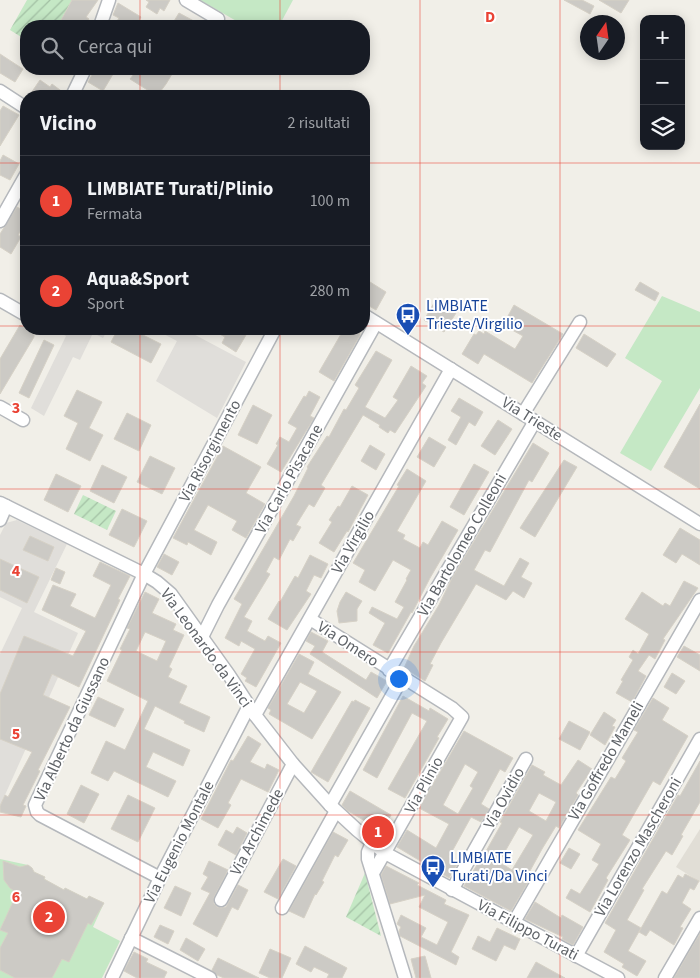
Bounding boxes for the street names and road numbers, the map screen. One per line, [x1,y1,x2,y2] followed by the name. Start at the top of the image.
[497,392,567,446] street label: Via Trieste
[174,396,246,506] street label: Via Risorgimento
[250,420,328,538] street label: Via Carlo Pisacane
[412,470,512,620] street label: Via Bartolomeo Colleoni
[326,506,380,578] street label: Via Virgilio
[155,584,257,712] street label: Via Leonardo da Vinci
[313,616,383,672] street label: Via Omero
[29,653,115,805] street label: Via Alberto da Giussano
[563,697,649,825] street label: Via Goffredo Mameli
[399,753,449,817] street label: Via Plinio
[478,763,530,833] street label: Via Ovidio
[589,773,687,921] street label: Via Lorenzo Mascheroni
[139,777,220,907] street label: Via Eugenio Montale
[225,785,289,879] street label: Via Archimede
[473,894,583,966] street label: Via Filippo Turati

